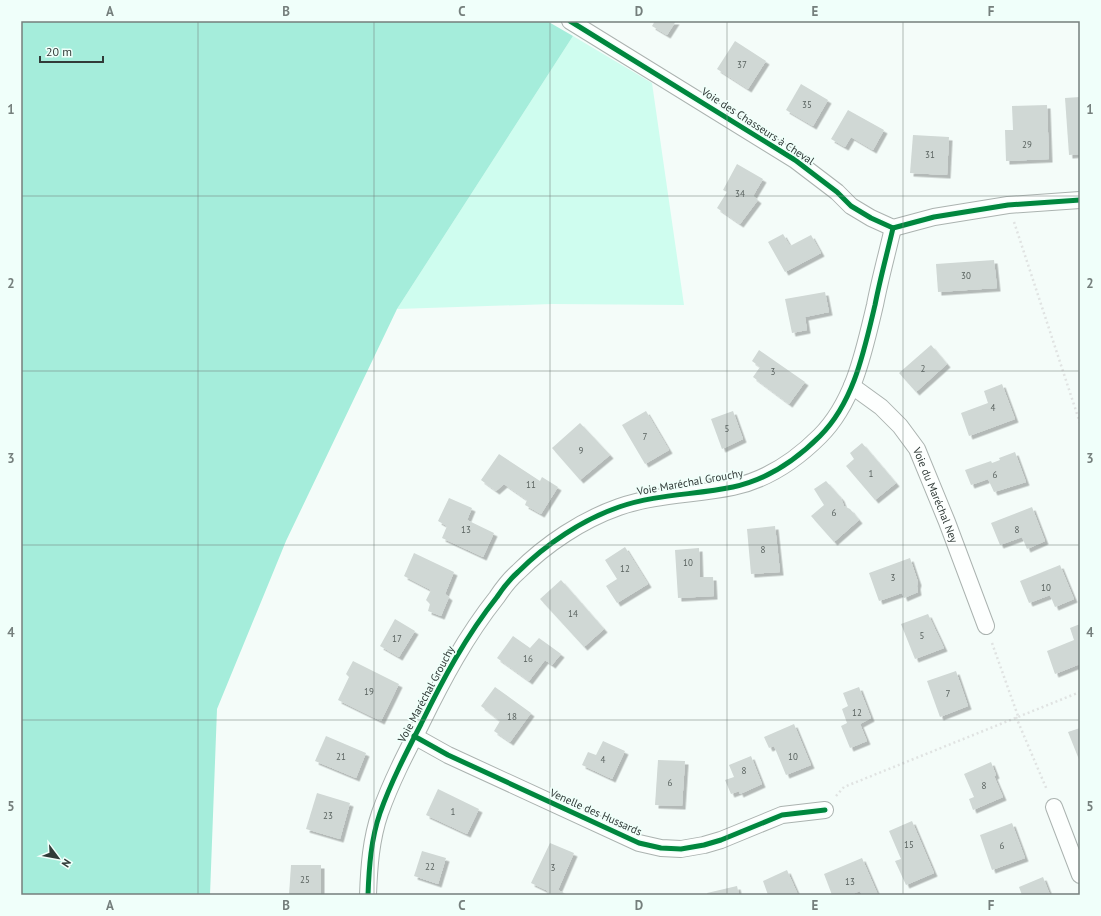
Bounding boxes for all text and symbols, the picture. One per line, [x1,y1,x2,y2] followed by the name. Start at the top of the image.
[106,3,114,20] text: A
[282,3,290,20] text: B
[458,3,466,20] text: C
[635,3,643,20] text: D
[812,3,819,20] text: E
[988,3,995,20] text: F
[40,38,103,64] scale bar
[46,44,72,59] text: 20 m
[737,59,747,70] house number: 37
[698,84,818,168] street label: Voie des Chasseurs à Cheval
[802,99,812,110] house number: 35
[7,101,15,118] text: 1
[1086,101,1094,118] text: 1
[1022,139,1032,150] house number: 29
[925,149,935,160] house number: 31
[735,188,745,199] house number: 34
[961,270,971,281] house number: 30
[7,275,15,292] text: 2
[1086,275,1094,292] text: 2
[921,363,926,374] house number: 2
[771,366,776,377] house number: 3
[991,402,996,413] house number: 4
[725,423,730,434] house number: 5
[643,431,648,442] house number: 7
[910,444,961,546] street label: Voie du Maréchal Ney
[579,445,584,456] house number: 9
[7,450,15,467] text: 3
[1086,450,1094,467] text: 3
[635,466,745,498] street label: Voie Maréchal Grouchy
[869,468,874,479] house number: 1
[993,469,998,480] house number: 6
[526,479,536,490] house number: 11
[832,507,837,518] house number: 6
[461,524,471,535] house number: 13
[1015,524,1020,535] house number: 8
[761,544,766,555] house number: 8
[683,557,693,568] house number: 10
[620,563,630,574] house number: 12
[891,572,896,583] house number: 3
[1041,582,1051,593] house number: 10
[568,608,578,619] house number: 14
[7,624,15,641] text: 4
[1086,624,1094,641] text: 4
[920,630,925,641] house number: 5
[392,633,402,644] house number: 17
[394,643,458,746] street label: Voie Maréchal Grouchy
[523,653,533,664] house number: 16
[364,686,374,697] house number: 19
[946,688,951,699] house number: 7
[852,707,862,718] house number: 12
[507,711,517,722] house number: 18
[336,751,346,762] house number: 21
[788,751,798,762] house number: 10
[601,754,606,765] house number: 4
[742,765,747,776] house number: 8
[668,777,673,788] house number: 6
[982,780,987,791] house number: 8
[547,785,644,839] street label: Venelle des Hussards
[7,798,15,815] text: 5
[1086,798,1094,815] text: 5
[451,806,456,817] house number: 1
[323,810,333,821] house number: 23
[38,838,78,878] north arrow
[904,839,914,850] house number: 15
[1000,840,1005,851] house number: 6
[59,857,74,870] text: N
[425,861,435,872] house number: 22
[551,862,556,873] house number: 3
[300,874,310,885] house number: 25
[845,876,855,887] house number: 13
[106,897,114,914] text: A
[282,897,290,914] text: B
[458,897,466,914] text: C
[635,897,643,914] text: D
[812,897,819,914] text: E
[988,897,995,914] text: F

